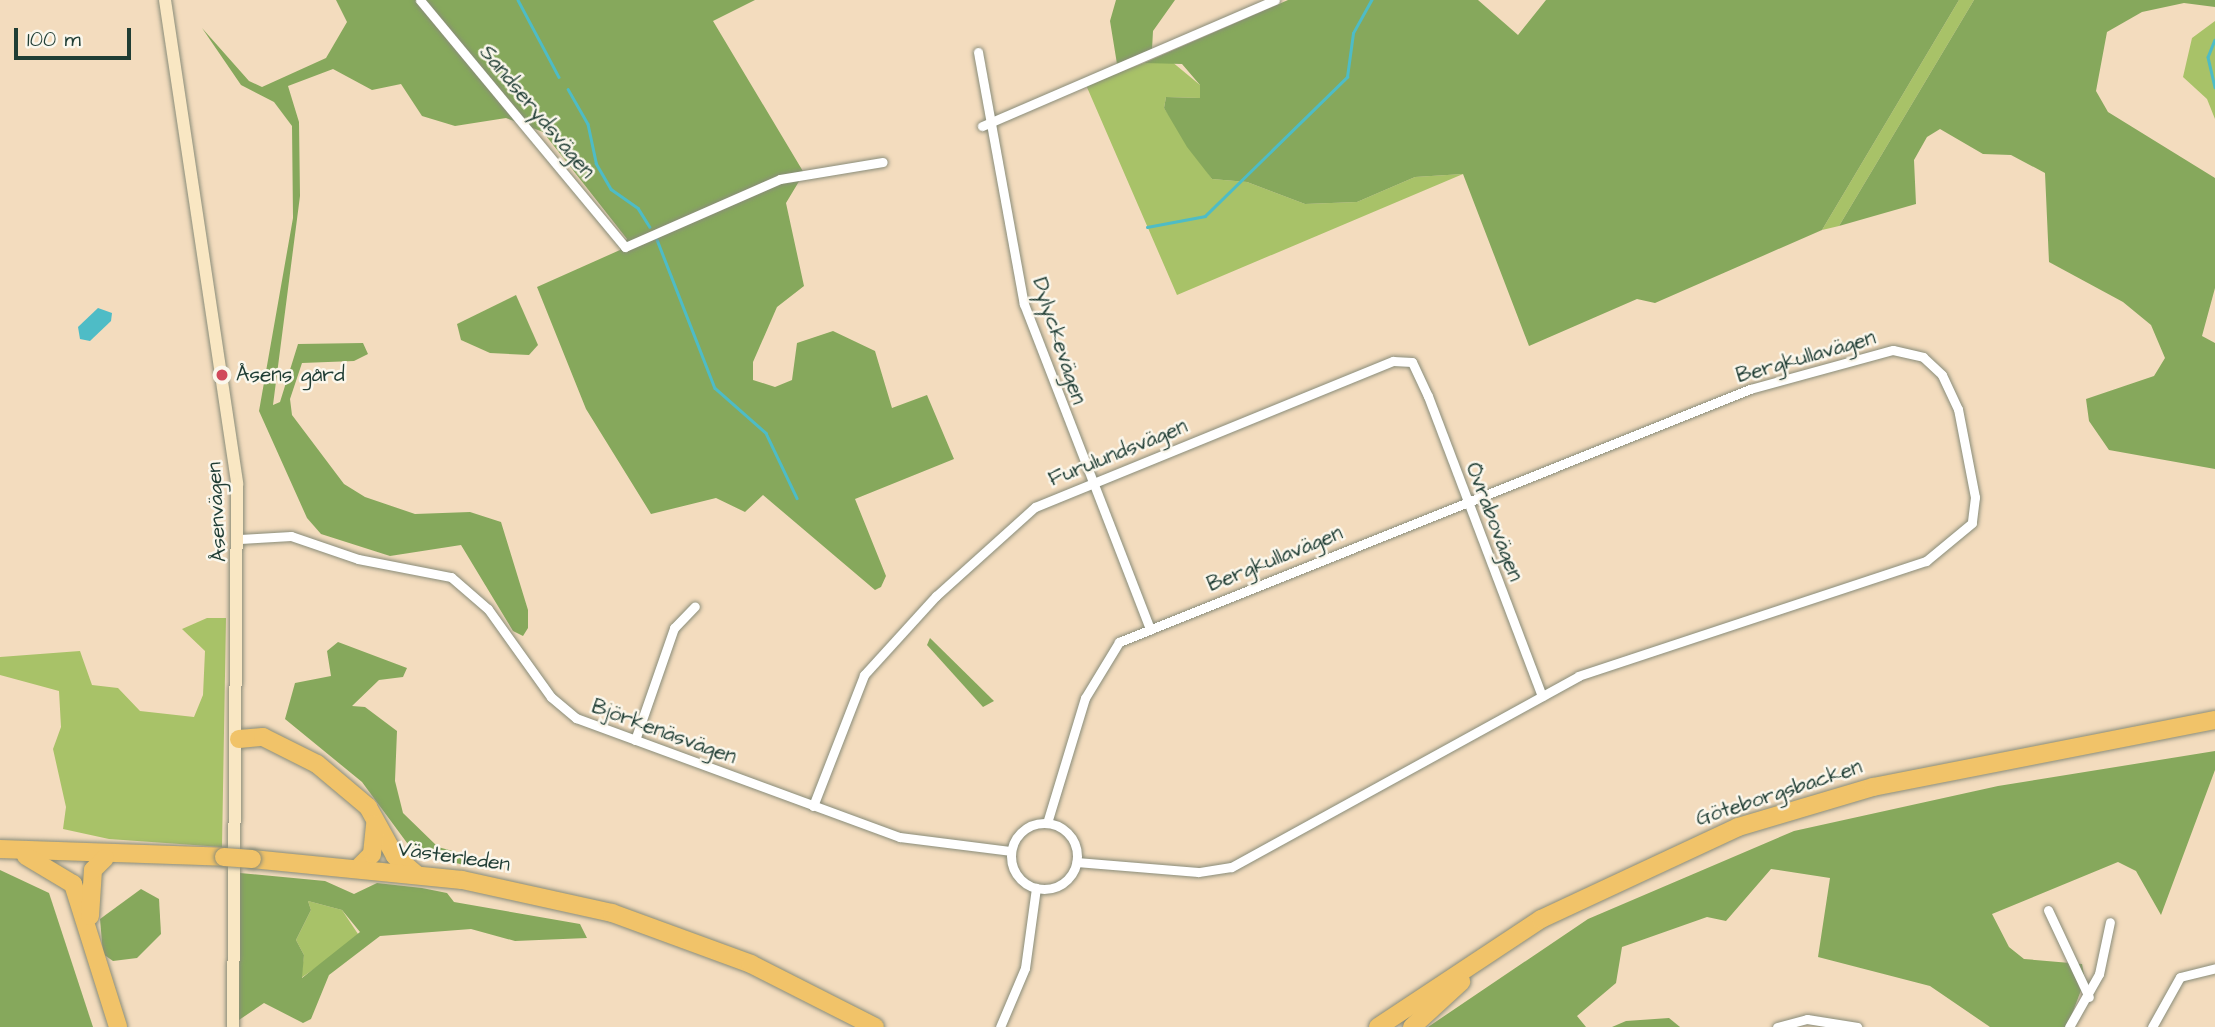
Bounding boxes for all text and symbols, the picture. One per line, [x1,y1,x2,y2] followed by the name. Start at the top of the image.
[18,14,135,58] scale bar
[27,25,81,54] text: 100 m
[474,40,600,184] street label: Sandserydsvägen
[1027,274,1091,408] street label: Dylyckevägen
[1733,325,1879,389] street label: Bergkullavägen
[236,362,345,388] place label: Åsens gård
[214,367,230,383] marker: Åsens gård
[1045,414,1191,492] street label: Furulundsvägen
[1460,459,1528,585] street label: Övrabovägen
[202,461,232,563] street label: Åsenvägen
[1204,520,1346,598] street label: Bergkullavägen
[588,694,740,770] street label: Björkenäsvägen
[1693,754,1865,832] street label: Göteborgsbacken
[396,837,512,877] street label: Västerleden

